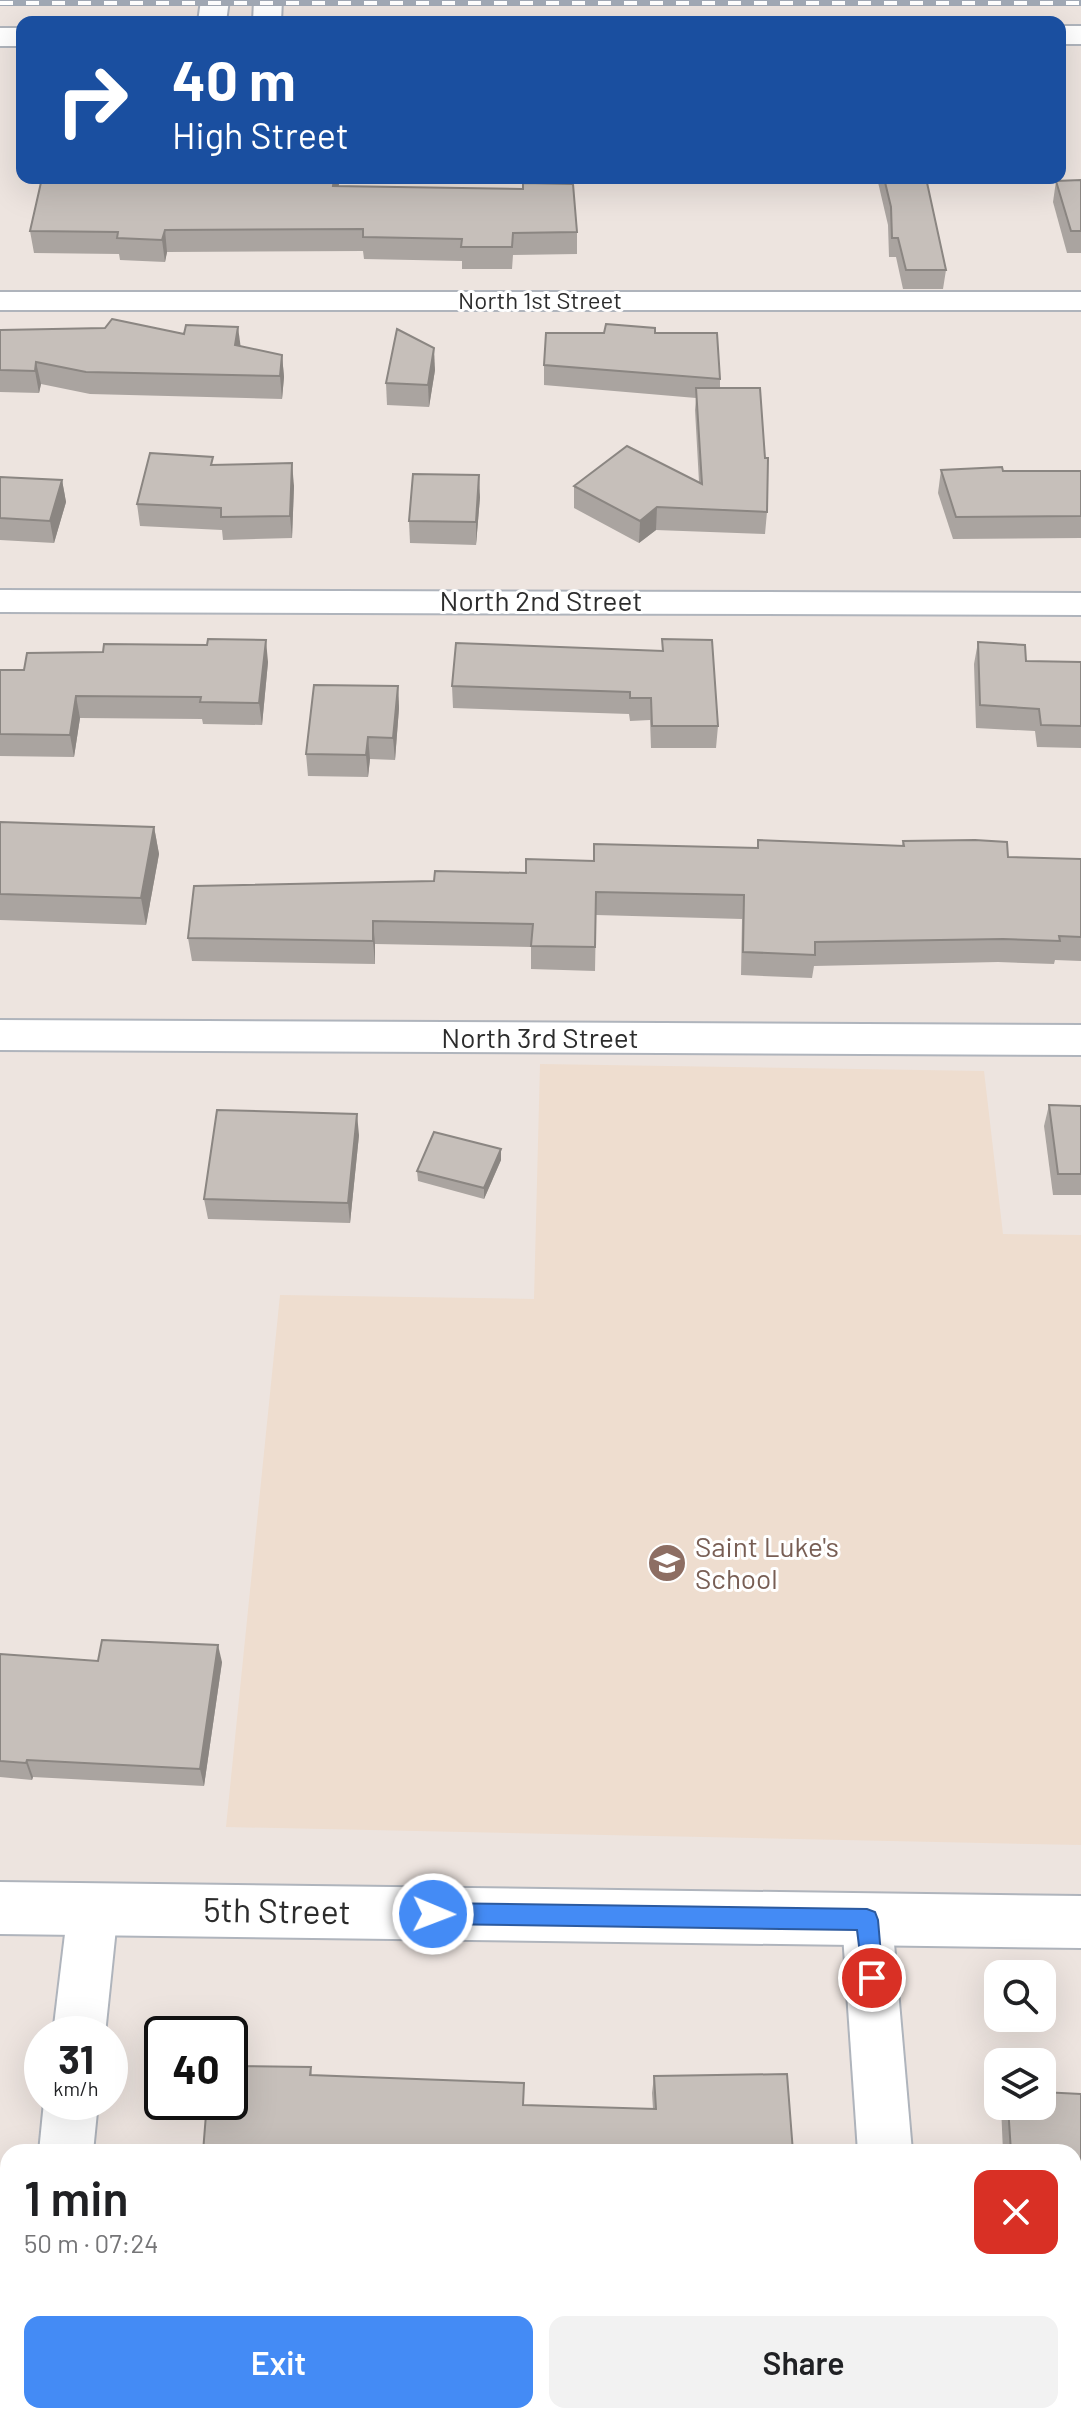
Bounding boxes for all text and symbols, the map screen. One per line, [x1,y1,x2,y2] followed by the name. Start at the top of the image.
[172,45,296,112] text: 40 m
[40,48,144,152] icon: right
[172,113,349,156] text: High Street
[458,285,622,314] street label: North 1st Street
[440,583,642,617] street label: North 2nd Street
[441,1020,639,1054] street label: North 3rd Street
[695,1529,839,1595] place label: Saint Luke's School
[646,1542,688,1584] school or university icon: Saint Luke's School
[391,1872,475,1956] position arrow
[203,1888,351,1931] street label: 5th Street
[838,1944,906,2012] pin
[850,1956,894,2000] icon: arrive
[984,1960,1056,2120] map controls
[984,1960,1056,2032] button: search
[144,2016,248,2120] speed limit sign: 40
[58,2034,94,2082] text: 31
[984,2048,1056,2120] button: layers
[53,2076,99,2100] text: km/h
[24,2168,129,2226] text: 1 min
[974,2170,1058,2254] button: close
[24,2227,159,2258] text: 50 m · 07:24
[24,2316,533,2408] button: Exit
[549,2316,1058,2408] button: Share

